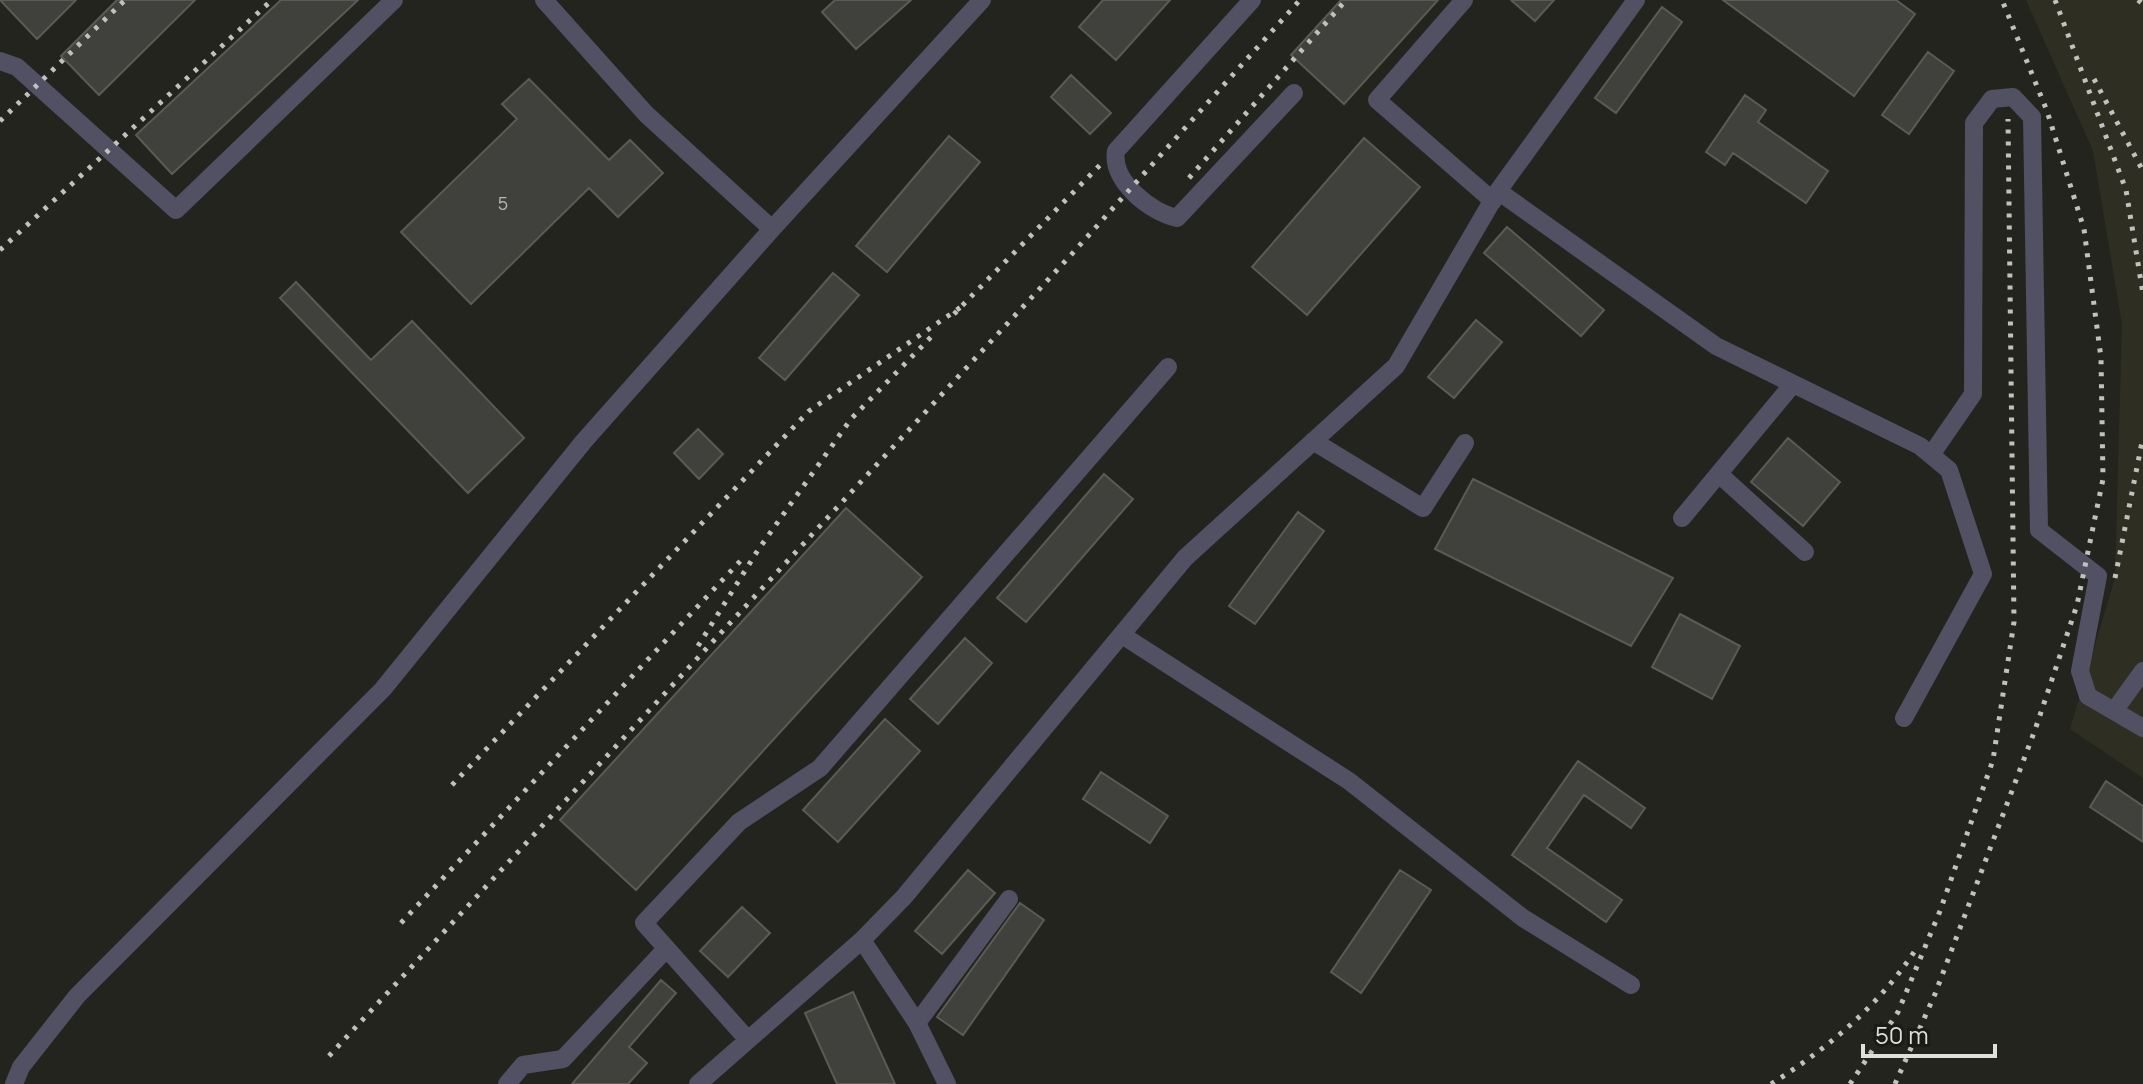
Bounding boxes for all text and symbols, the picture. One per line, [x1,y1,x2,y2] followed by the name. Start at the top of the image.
[498,191,508,215] house number: 5
[1863,1008,1995,1058] scale bar
[1875,1018,1929,1051] text: 50 m

